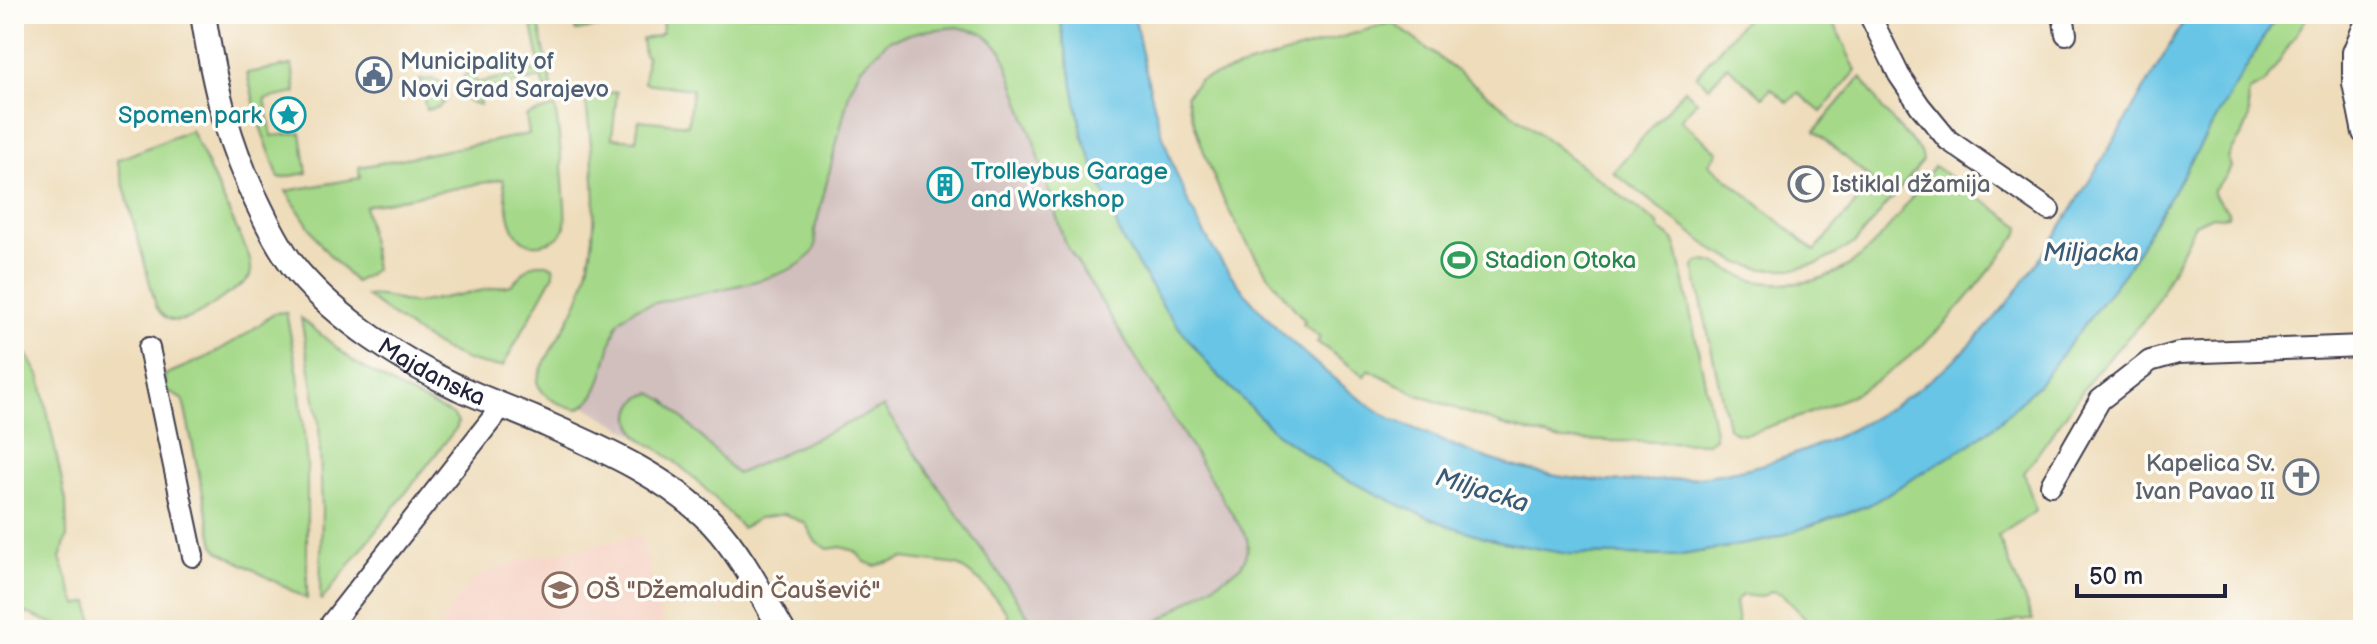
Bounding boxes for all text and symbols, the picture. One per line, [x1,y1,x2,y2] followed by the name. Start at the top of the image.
[400,47,609,104] place label: Municipality of Novi Grad Sarajevo
[355,56,393,94] public building icon: Municipality of Novi Grad Sarajevo
[269,96,307,134] place icon: Spomen park
[118,101,262,130] place label: Spomen park
[971,157,1168,214] place label: Trolleybus Garage and Workshop
[1787,165,1825,203] mosque icon: Istiklal džamija
[926,166,964,204] building icon: Trolleybus Garage and Workshop
[1832,170,1990,199] place label: Istiklal džamija
[2043,238,2139,269] water label: Miljacka
[1440,241,1478,279] sports icon: Stadion Otoka
[1485,246,1636,275] place label: Stadion Otoka
[373,331,490,412] street label: Majdanska
[2135,449,2275,506] place label: Kapelica Sv. Ivan Pavao II
[2282,458,2320,496] church icon: Kapelica Sv. Ivan Pavao II
[1432,462,1532,520] water label: Miljacka
[2077,548,2225,598] scale bar
[2089,562,2143,591] text: 50 m
[541,571,579,609] school or university icon: OŠ "Džemaludin Čaušević"
[586,575,881,605] place label: OŠ "Džemaludin Čaušević"

